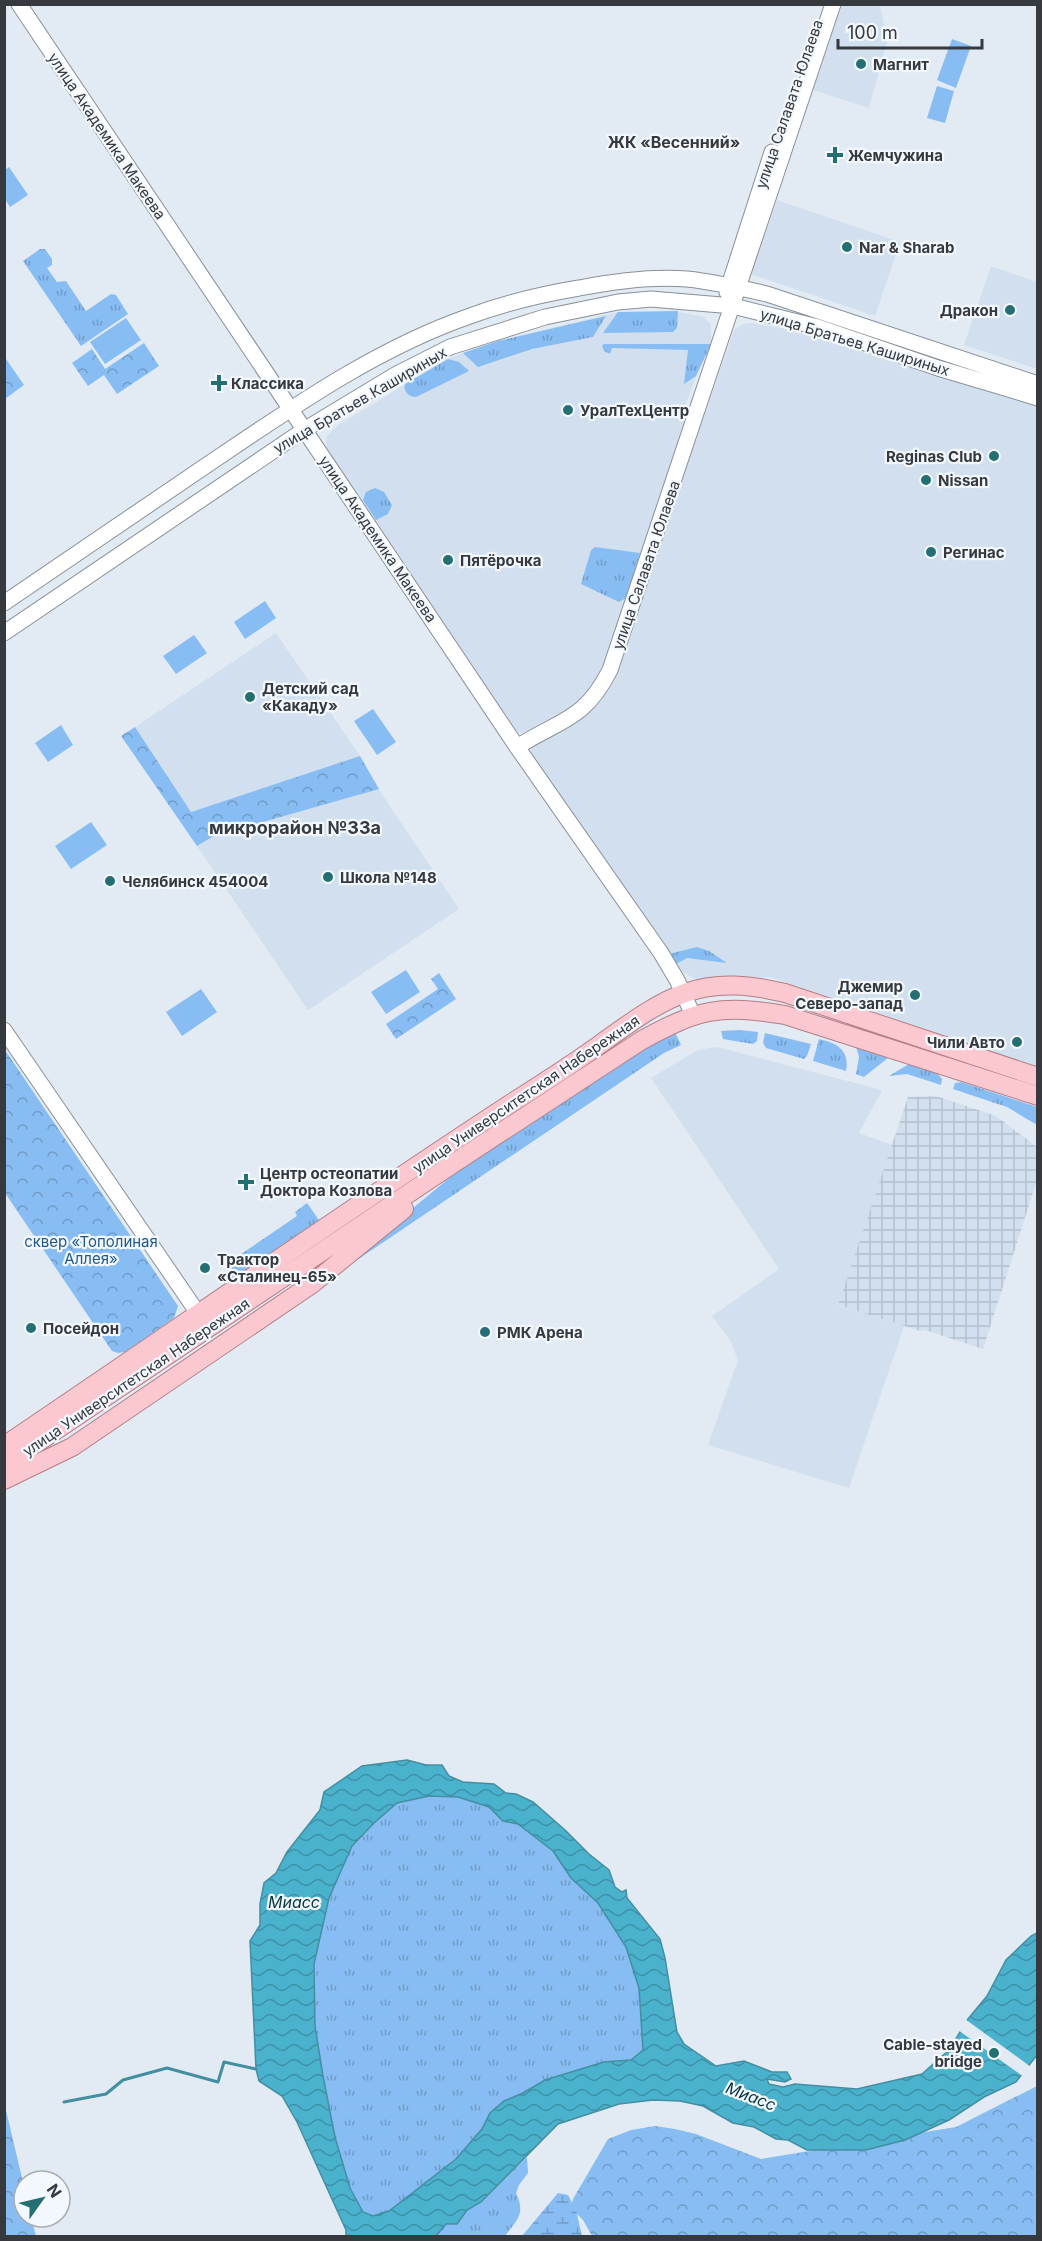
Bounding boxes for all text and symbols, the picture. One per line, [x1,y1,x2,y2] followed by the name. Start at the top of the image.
[838,12,982,50] scale bar
[751,17,827,191] street label: улица Салавата Юлаева
[847,22,898,43] text: 100 m
[44,49,170,223] street label: улица Академика Макеева
[873,55,929,74] place label: Магнит
[854,57,868,71] marker: Магнит
[608,132,740,152] district label: ЖК «Весенний»
[826,146,844,164] marker: Жемчужина
[848,146,943,165] place label: Жемчужина
[859,238,954,257] place label: Nar & Sharab
[840,240,854,254] marker: Nar & Sharab
[940,301,998,320] place label: Дракон
[1003,303,1017,317] marker: Дракон
[758,304,952,380] street label: улица Братьев Кашириных
[270,342,450,458] street label: улица Братьев Кашириных
[231,374,304,393] place label: Классика
[212,376,226,390] marker: Классика
[580,401,689,420] place label: УралТехЦентр
[561,403,575,417] marker: УралТехЦентр
[886,447,982,466] place label: Reginas Club
[987,449,1001,463] marker: Reginas Club
[315,452,441,626] street label: улица Академика Макеева
[938,471,988,490] place label: Nissan
[919,473,933,487] marker: Nissan
[608,478,684,652] street label: улица Салавата Юлаева
[943,543,1005,562] place label: Регинас
[924,545,938,559] marker: Регинас
[460,551,541,570] place label: Пятёрочка
[441,553,455,567] marker: Пятёрочка
[262,679,359,715] place label: Детский сад «Какаду»
[243,690,257,704] marker: Детский сад «Какаду»
[209,817,381,838] district label: микрорайон №33а
[340,868,437,887] place label: Школа №148
[321,870,335,884] marker: Школа №148
[122,872,268,891] place label: Челябинск 454004
[103,874,117,888] marker: Челябинск 454004
[795,977,903,1013] place label: Джемир Северо-запад
[908,988,922,1002] marker: Джемир Северо-запад
[409,1011,643,1177] street label: улица Университетская Набережная
[927,1033,1005,1052] place label: Чили Авто
[1010,1035,1024,1049] marker: Чили Авто
[260,1164,398,1200] place label: Центр остеопатии Доктора Козлова
[237,1173,255,1191] marker: Центр остеопатии Доктора Козлова
[24,1232,158,1268] park label: сквер «Тополиная Аллея»
[217,1250,337,1286] place label: Трактор «Сталинец-65»
[198,1261,212,1275] marker: Трактор «Сталинец-65»
[19,1294,253,1460] street label: улица Университетская Набережная
[43,1319,119,1338] place label: Посейдон
[24,1321,38,1335] marker: Посейдон
[497,1323,583,1342] place label: РМК Арена
[478,1325,492,1339] marker: РМК Арена
[268,1892,320,1912] water label: Миасс
[883,2035,982,2071] place label: Cable-stayed bridge
[987,2046,1001,2060] marker: Cable-stayed bridge
[723,2077,779,2115] water label: Миасс
[12,2169,72,2229] north arrow
[43,2180,66,2201] text: N

